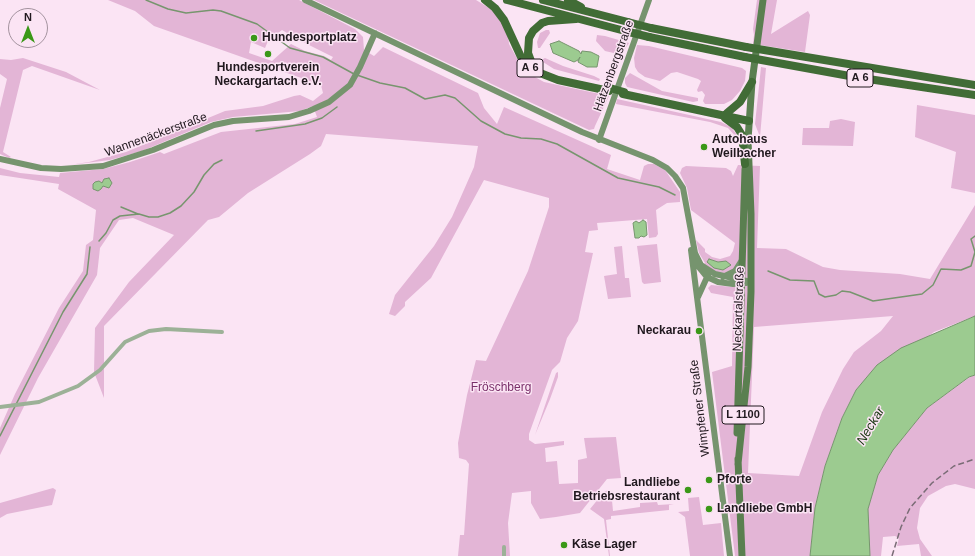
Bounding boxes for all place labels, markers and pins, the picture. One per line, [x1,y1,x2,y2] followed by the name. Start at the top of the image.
[262,31,357,45] place label: Hundesportplatz
[249,33,259,43] marker: Hundesportplatz
[263,49,273,59] marker: Hundesportverein Neckargartach e.V.
[215,61,321,89] place label: Hundesportverein Neckargartach e.V.
[712,133,776,161] place label: Autohaus Weilbacher
[699,142,709,152] marker: Autohaus Weilbacher
[637,324,691,338] place label: Neckarau
[694,326,704,336] marker: Neckarau
[717,473,752,487] place label: Pforte
[704,475,714,485] marker: Pforte
[573,476,680,504] place label: Landliebe Betriebsrestaurant
[683,485,693,495] marker: Landliebe Betriebsrestaurant
[717,502,812,516] place label: Landliebe GmbH
[704,504,714,514] marker: Landliebe GmbH
[572,538,637,552] place label: Käse Lager
[559,540,569,550] marker: Käse Lager

